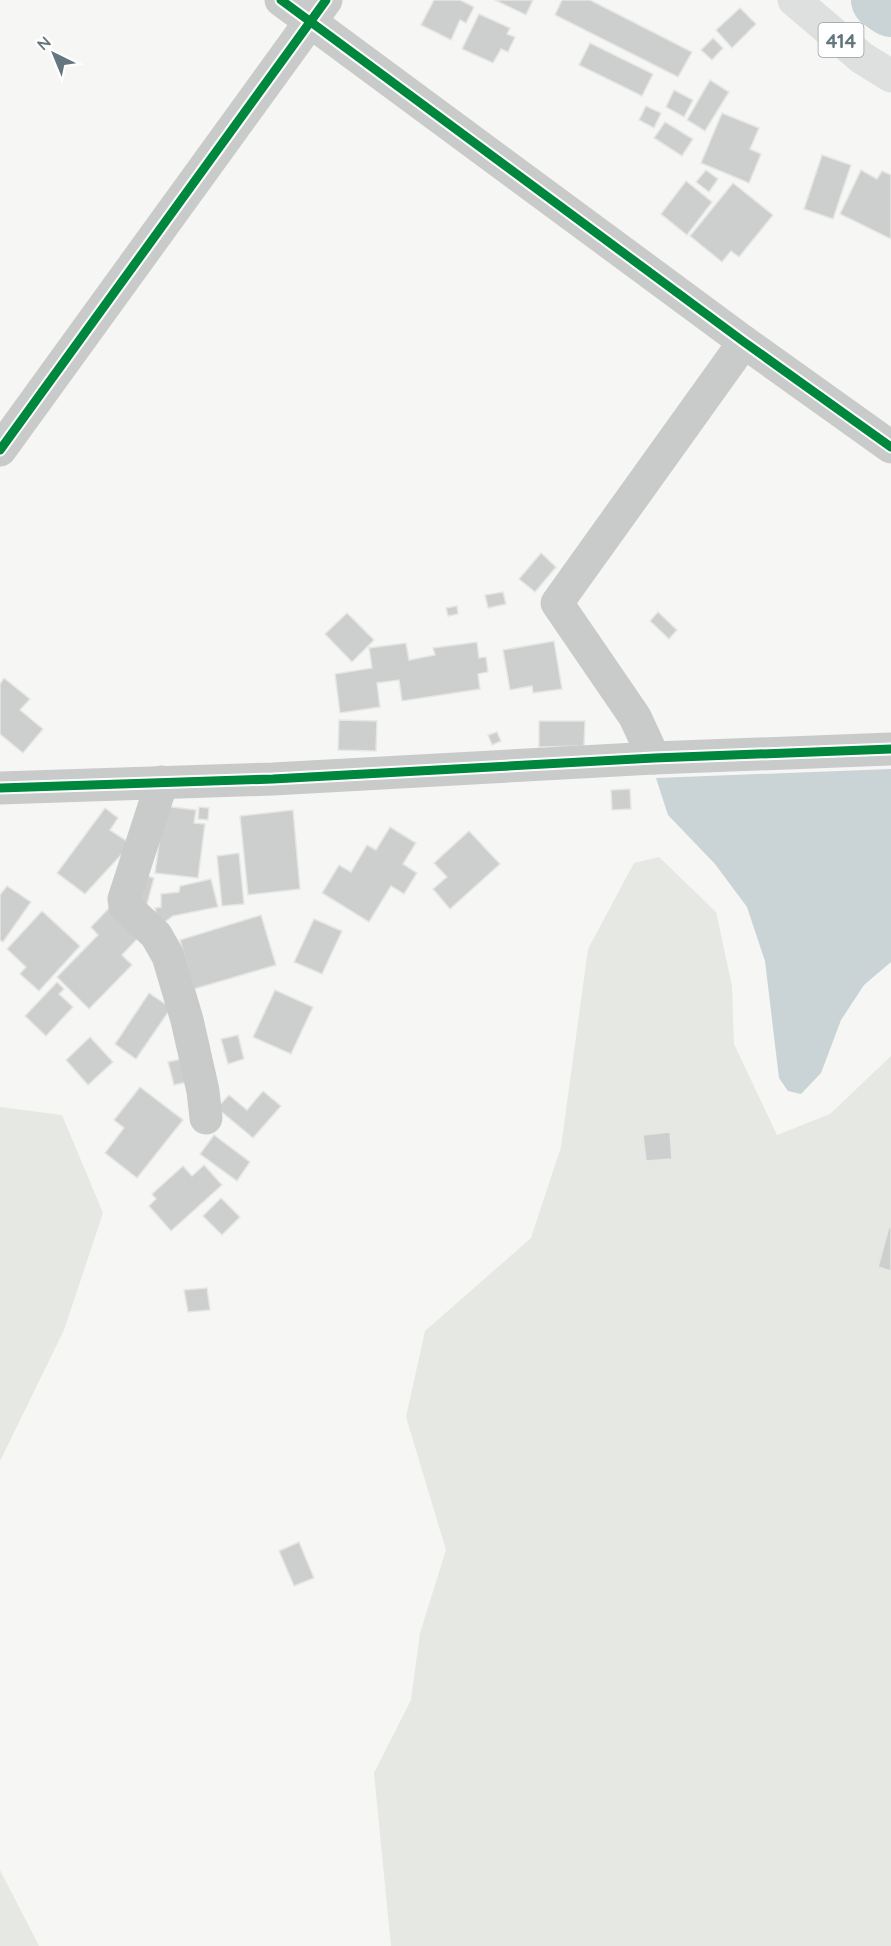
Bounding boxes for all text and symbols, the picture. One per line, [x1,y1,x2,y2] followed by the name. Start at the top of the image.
[818,23,864,57] road number: 414
[24,24,84,84] north arrow
[33,32,55,54] text: N

